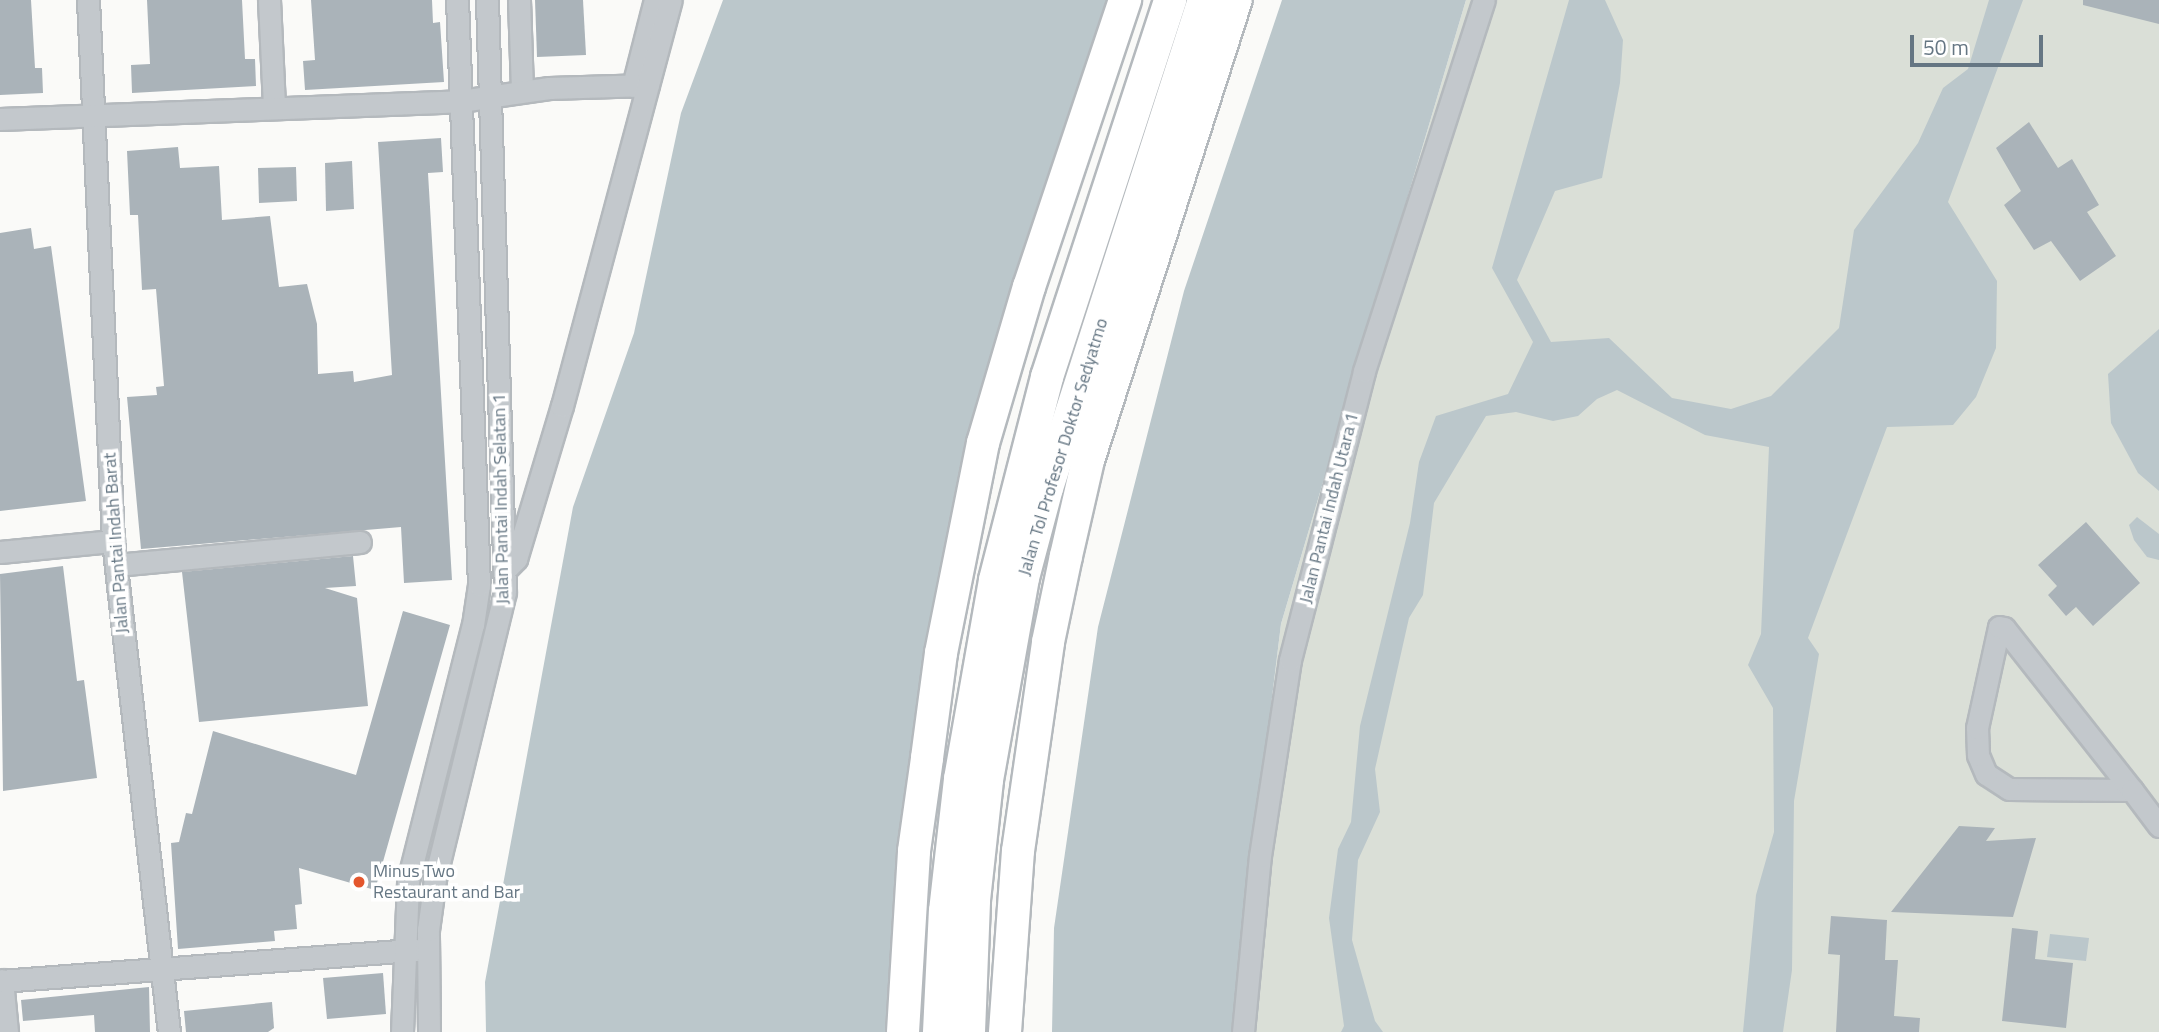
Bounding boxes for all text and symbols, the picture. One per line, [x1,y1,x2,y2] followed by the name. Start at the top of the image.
[1914,21,2047,65] scale bar
[1923,31,1969,63] text: 50 m
[1013,316,1113,578] street label: Jalan Tol Profesor Doktor Sedyatmo
[488,393,514,605] street label: Jalan Pantai Indah Selatan 1
[1295,410,1363,606] street label: Jalan Pantai Indah Utara 1
[99,452,133,634] street label: Jalan Pantai Indah Barat
[373,861,520,903] place label: Minus Two Restaurant and Bar
[351,874,367,890] marker: Minus Two Restaurant and Bar

